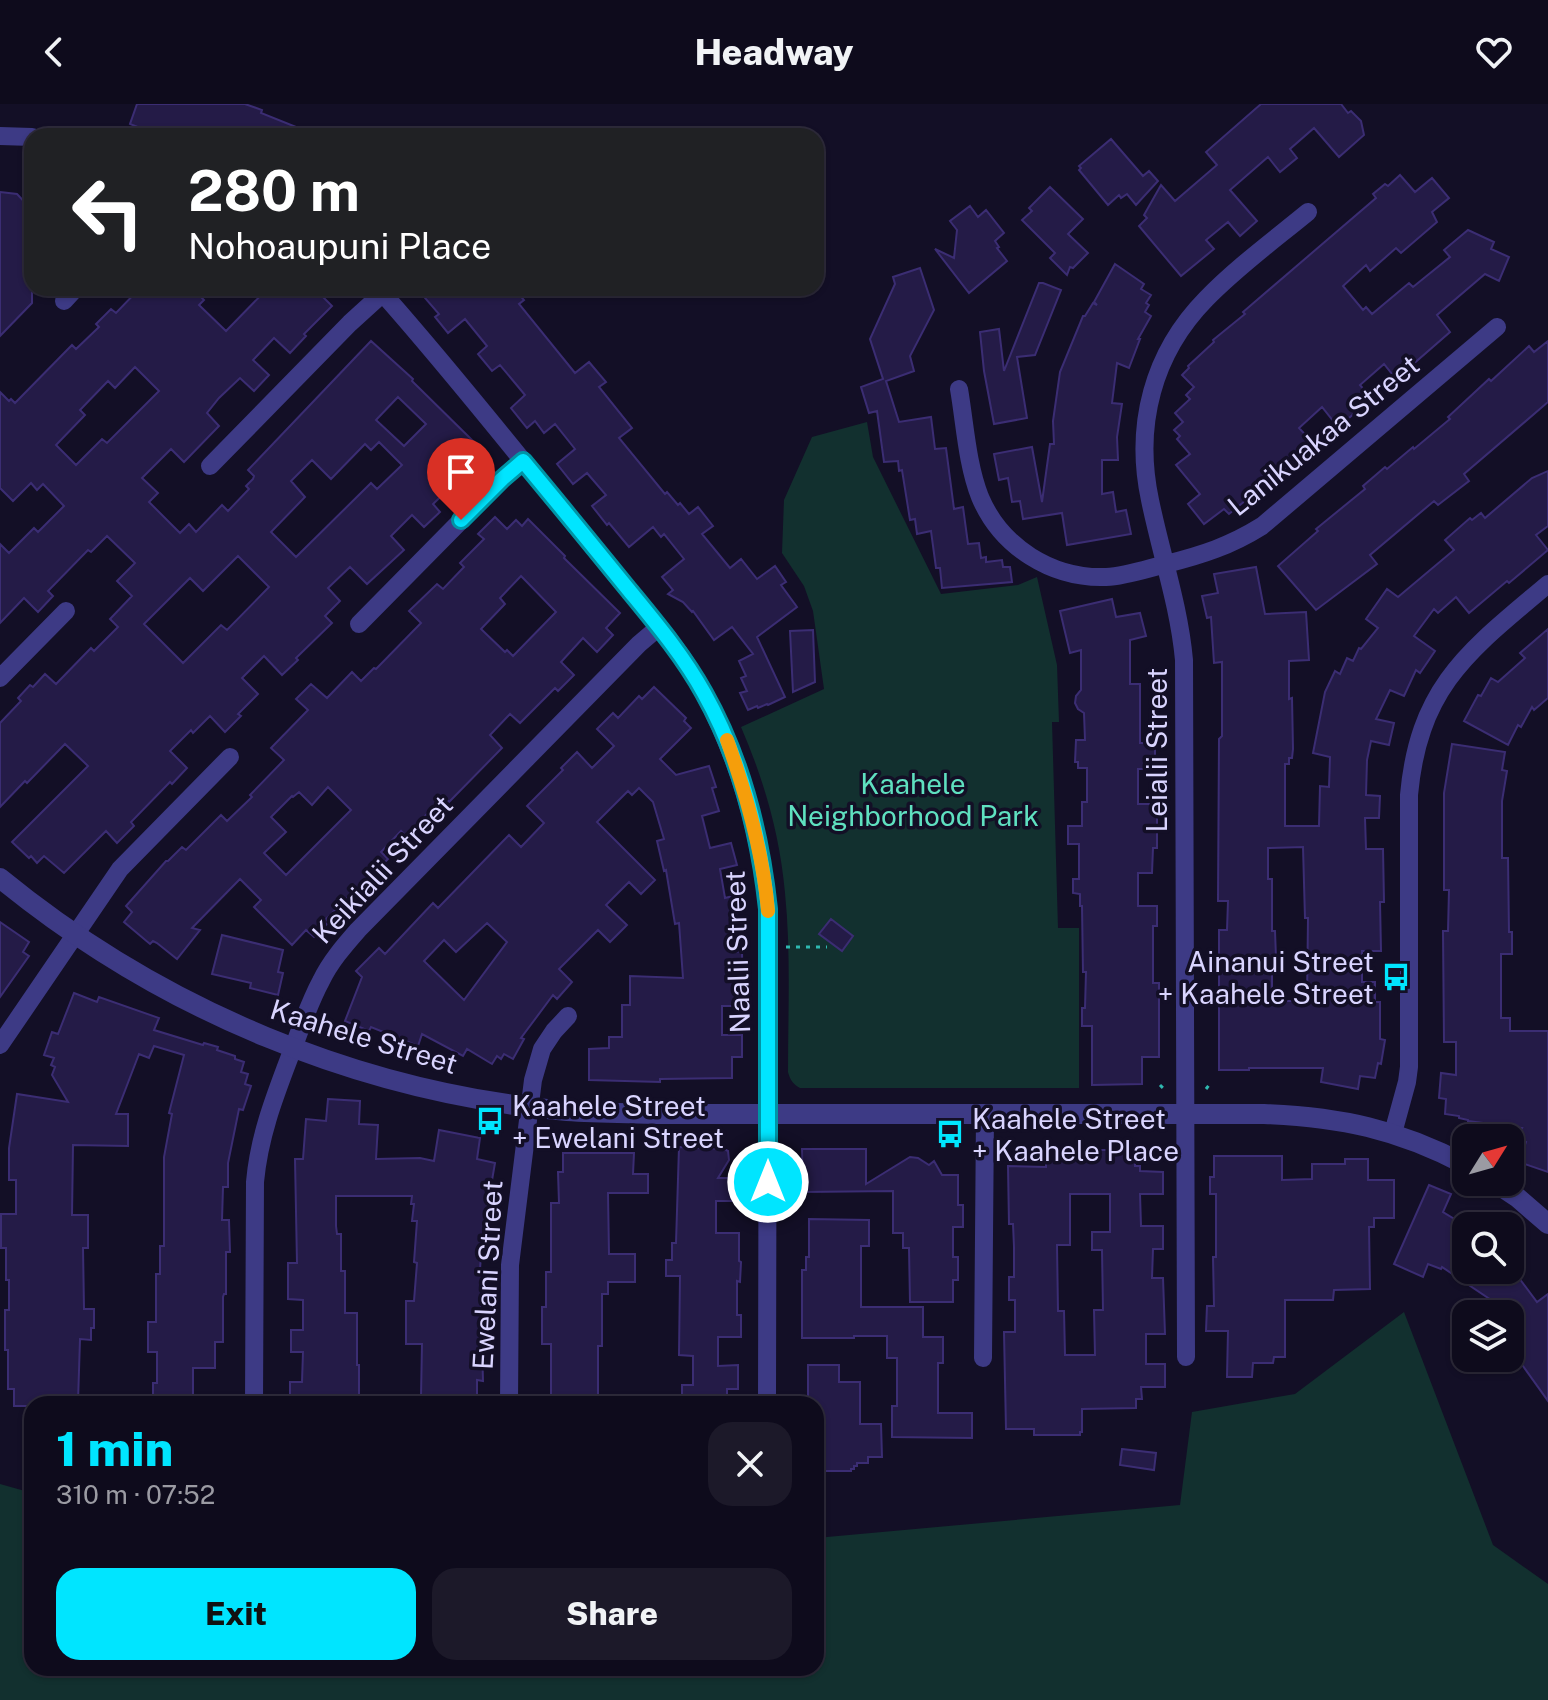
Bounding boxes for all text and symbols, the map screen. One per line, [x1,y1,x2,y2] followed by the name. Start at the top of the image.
[32,30,76,74] icon: back
[1472,30,1516,74] icon: heart
[694,31,854,73] text: Headway
[188,158,360,224] text: 280 m
[56,160,160,264] icon: left
[188,225,492,267] text: Nohoaupuni Place
[1221,348,1425,522] street label: Lanikuakaa Street
[427,438,495,520] pin
[439,450,483,494] icon: arrive
[1140,668,1173,832] street label: Leialii Street
[787,767,1039,832] park label: Kaahele Neighborhood Park
[305,788,459,950] street label: Keikialii Street
[718,870,756,1034] street label: Naalii Street
[1158,945,1374,1010] place label: Ainanui Street + Kaahele Street
[1381,962,1411,992] bus stop icon: Ainanui Street + Kaahele Street
[266,992,462,1080] street label: Kaahele Street
[512,1089,724,1154] place label: Kaahele Street + Ewelani Street
[972,1102,1179,1167] place label: Kaahele Street + Kaahele Place
[475,1106,505,1136] bus stop icon: Kaahele Street + Ewelani Street
[935,1119,965,1149] bus stop icon: Kaahele Street + Kaahele Place
[1452,1124,1524,1196] north arrow
[1452,1124,1524,1372] map controls
[726,1140,810,1224] position arrow
[466,1179,508,1371] street label: Ewelani Street
[1452,1212,1524,1284] button: search
[1452,1300,1524,1372] button: layers
[56,1420,173,1477] text: 1 min
[708,1422,792,1506] button: close
[56,1479,215,1510] text: 310 m · 07:52
[56,1568,416,1660] button: Exit
[432,1568,792,1660] button: Share

